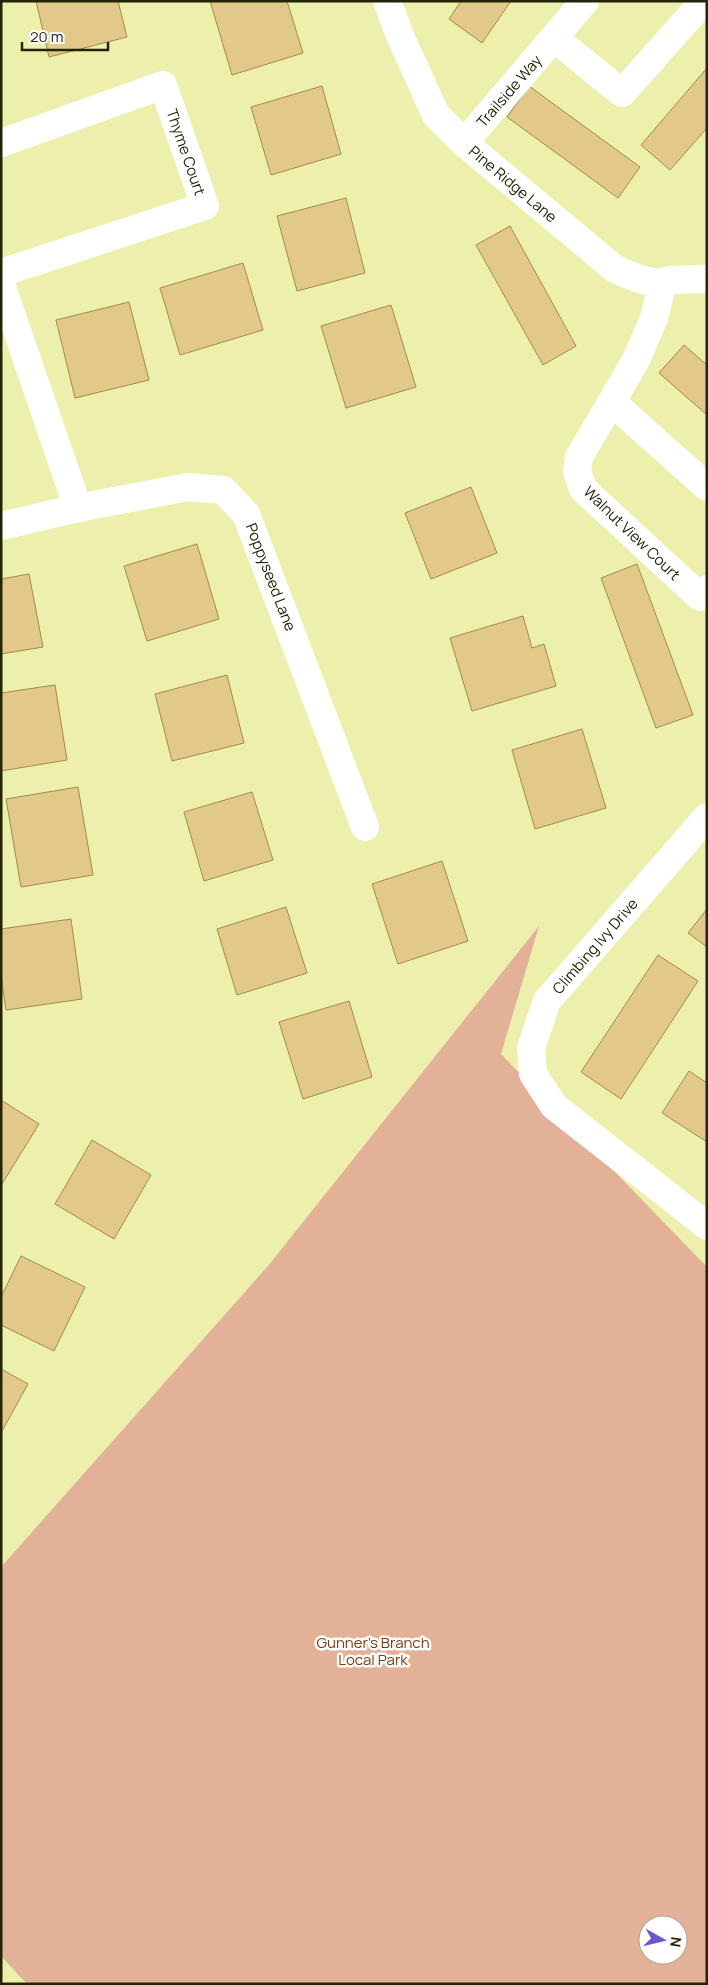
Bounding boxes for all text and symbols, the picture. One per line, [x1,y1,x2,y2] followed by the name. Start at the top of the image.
[22,20,109,52] scale bar
[30,26,63,47] text: 20 m
[472,50,546,132] street label: Trailside Way
[161,106,211,198] street label: Thyme Court
[464,141,562,227] street label: Pine Ridge Lane
[579,481,685,585] street label: Walnut View Court
[241,520,301,634] street label: Poppyseed Lane
[547,893,643,998] street label: Climbing Ivy Drive
[316,1632,430,1670] park label: Gunner's Branch Local Park
[638,1915,688,1965] north arrow
[666,1936,686,1948] text: N

